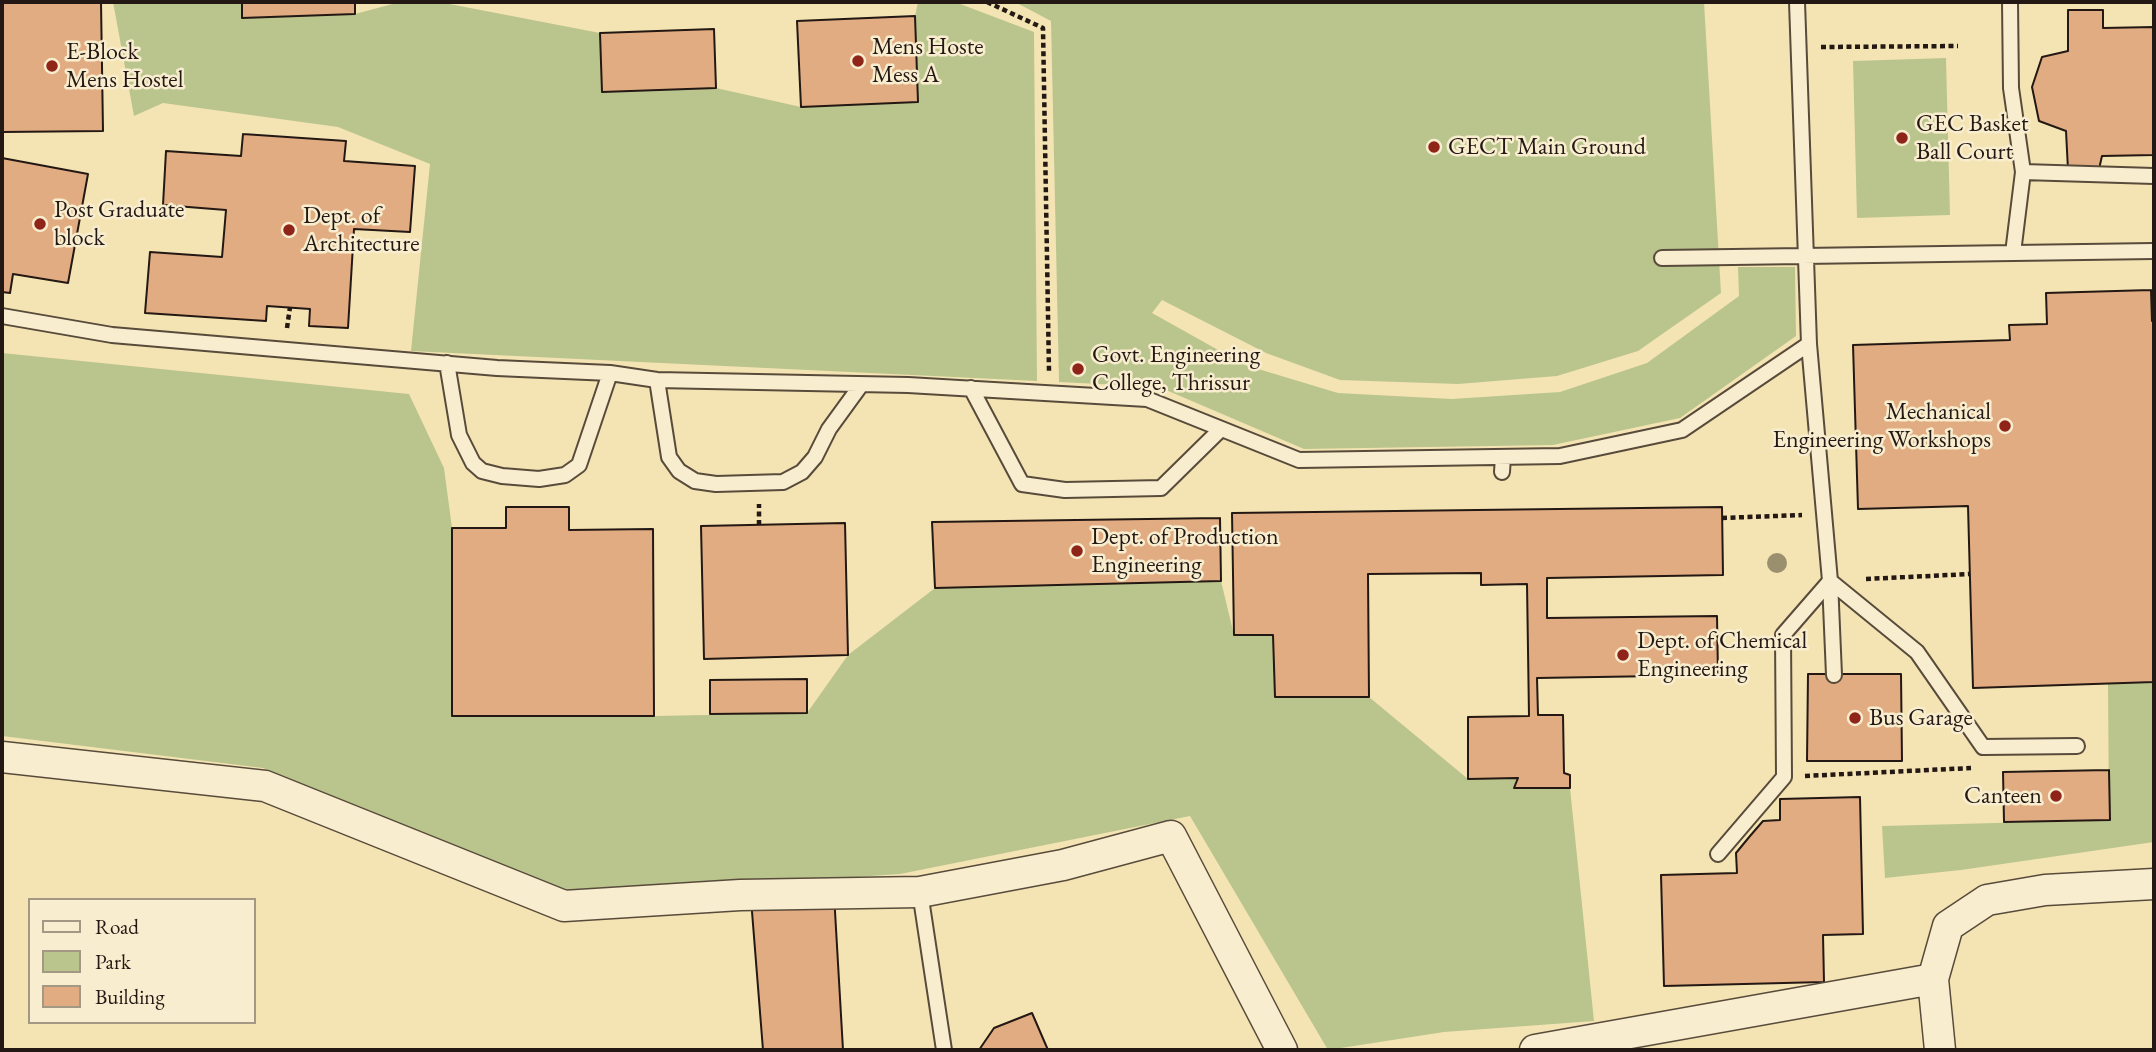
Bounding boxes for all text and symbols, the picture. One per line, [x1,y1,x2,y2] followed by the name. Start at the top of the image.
[872,33,984,89] place label: Mens Hoste Mess A
[66,38,183,94] place label: E-Block Mens Hostel
[850,53,866,69] marker: Mens Hoste Mess A
[44,58,60,74] marker: E-Block Mens Hostel
[1916,110,2028,166] place label: GEC Basket Ball Court
[1894,130,1910,146] marker: GEC Basket Ball Court
[1448,133,1646,161] place label: GECT Main Ground
[1426,139,1442,155] marker: GECT Main Ground
[54,196,184,252] place label: Post Graduate block
[303,202,420,258] place label: Dept. of Architecture
[32,216,48,232] marker: Post Graduate block
[281,222,297,238] marker: Dept. of Architecture
[1092,341,1260,397] place label: Govt. Engineering College, Thrissur
[1070,361,1086,377] marker: Govt. Engineering College, Thrissur
[1773,398,1991,454] place label: Mechanical Engineering Workshops
[1997,418,2013,434] marker: Mechanical Engineering Workshops
[1091,523,1279,579] place label: Dept. of Production Engineering
[1069,543,1085,559] marker: Dept. of Production Engineering
[1637,627,1807,683] place label: Dept. of Chemical Engineering
[1615,647,1631,663] marker: Dept. of Chemical Engineering
[1869,704,1973,732] place label: Bus Garage
[1847,710,1863,726] marker: Bus Garage
[1964,782,2042,810] place label: Canteen
[2048,788,2064,804] marker: Canteen
[28,898,256,1024] legend
[95,913,139,940] text: Road
[95,948,131,975] text: Park
[95,983,165,1010] text: Building

